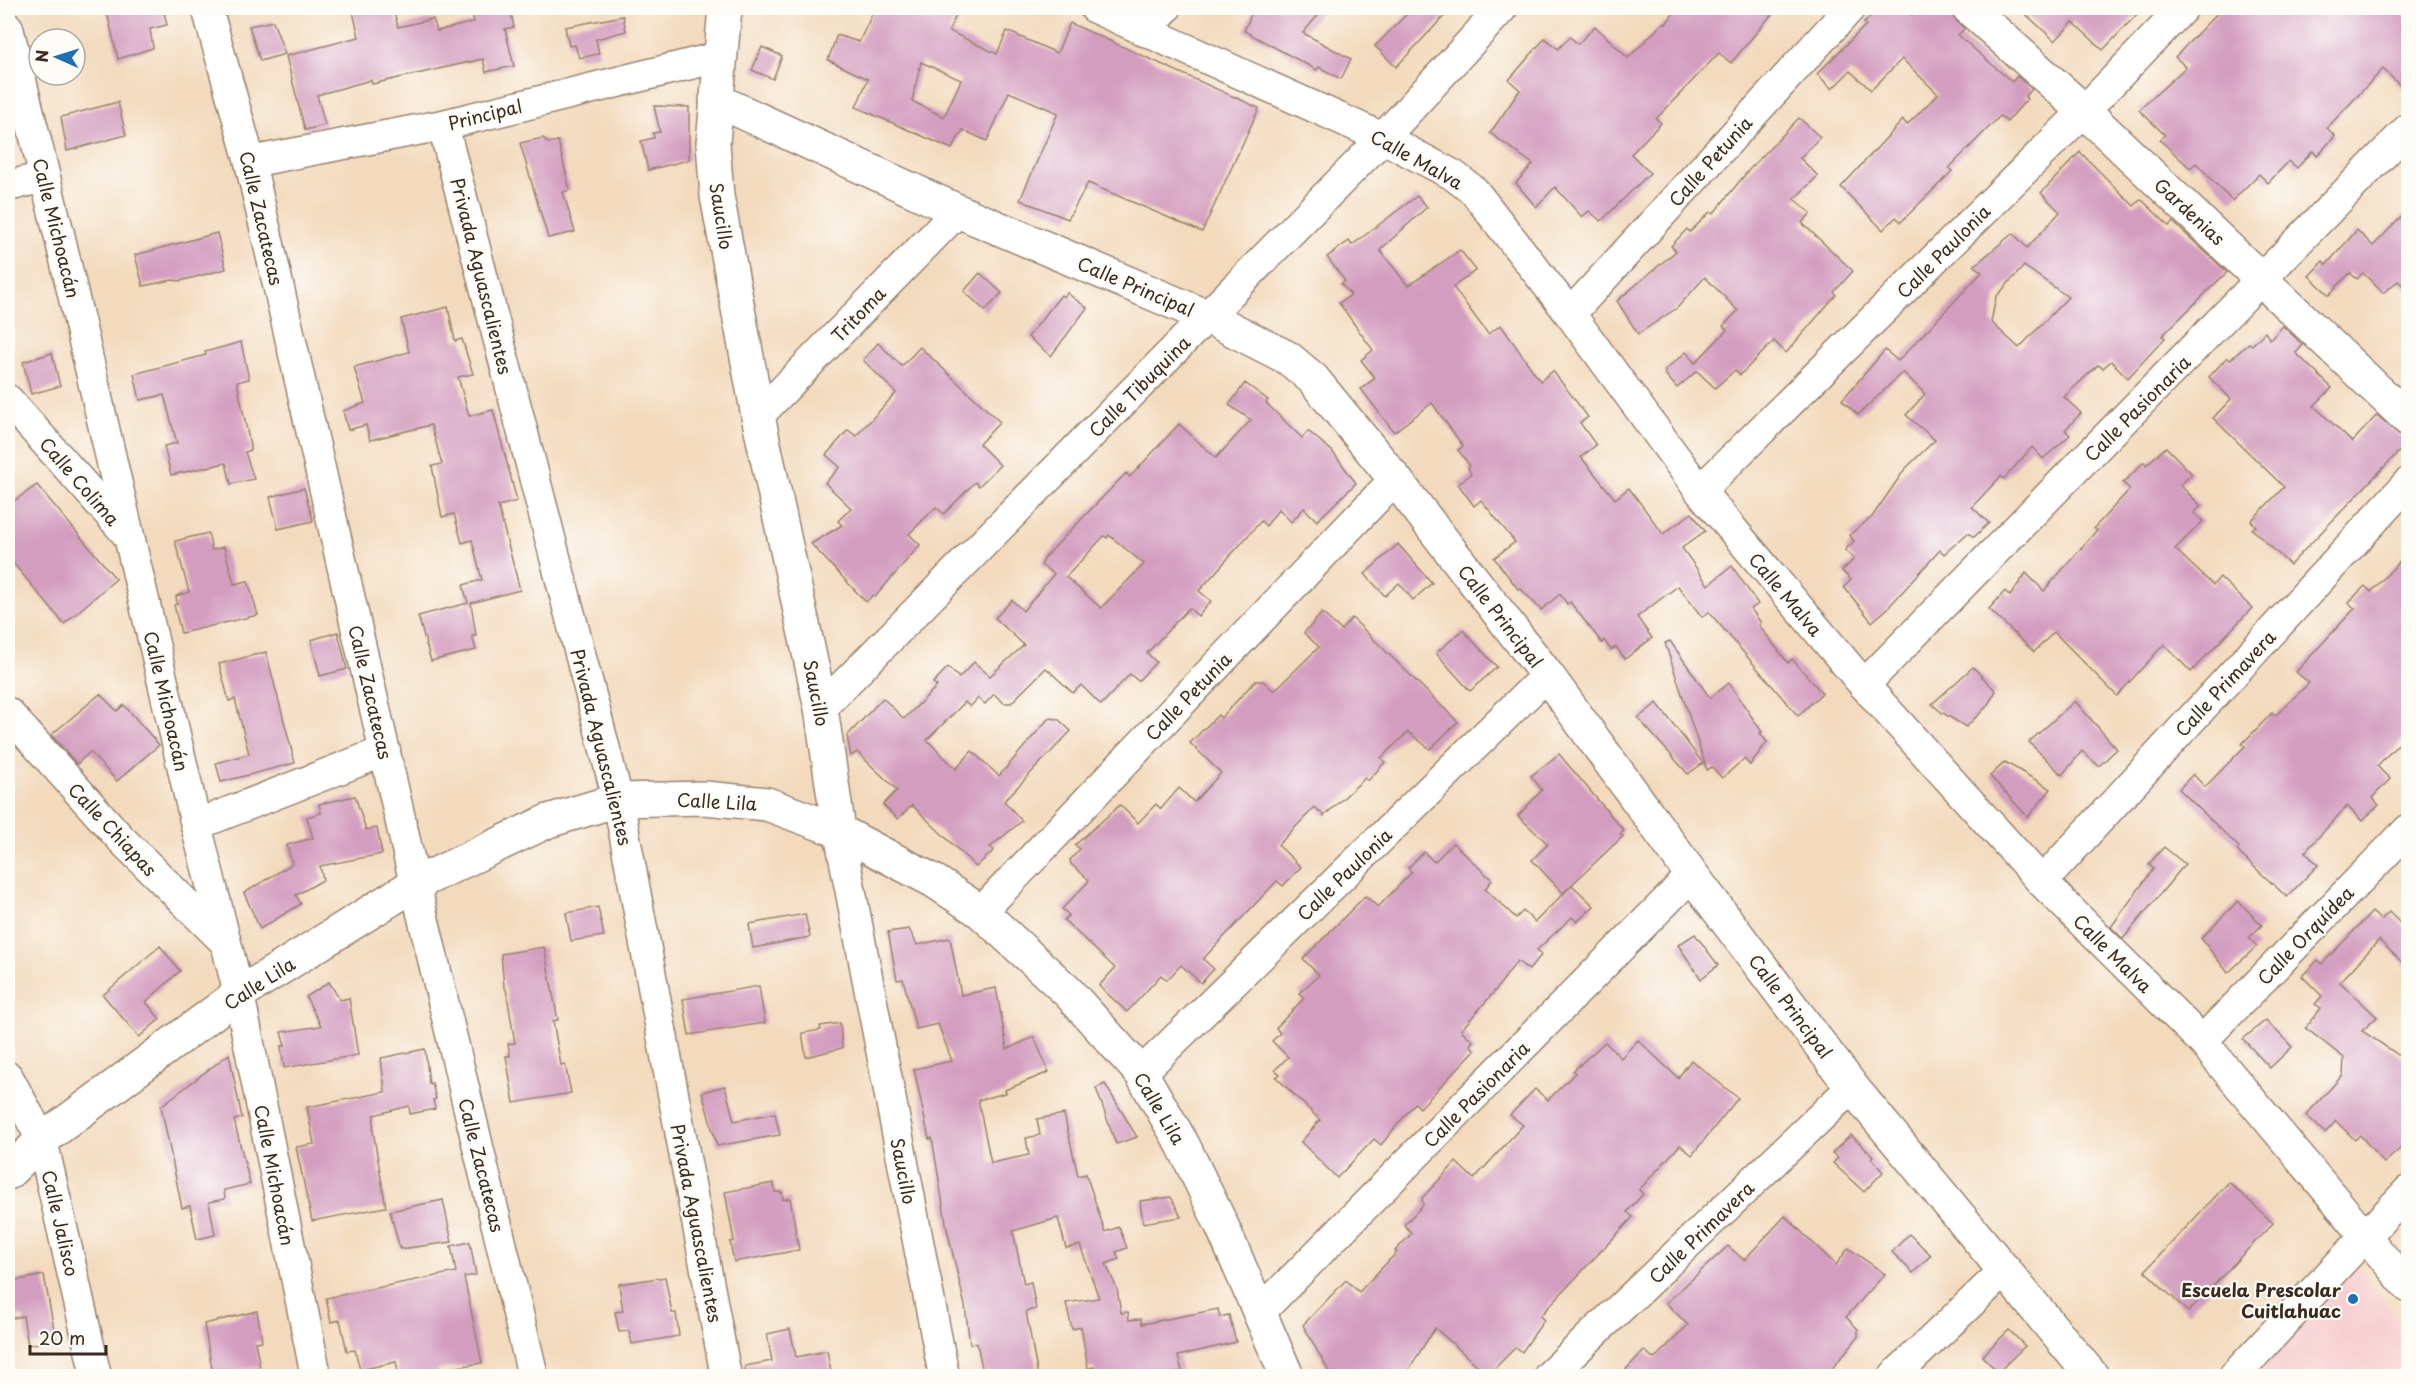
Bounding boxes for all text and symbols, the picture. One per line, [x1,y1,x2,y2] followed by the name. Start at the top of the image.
[27,27,87,87] north arrow
[29,49,53,63] text: N
[445,92,525,136] street label: Principal
[1662,110,1758,212] street label: Calle Petunia
[1366,122,1468,196] street label: Calle Malva
[233,148,291,288] street label: Calle Zacatecas
[27,155,87,301] street label: Calle Michoacán
[2149,171,2231,251] street label: Gardenias
[445,175,519,377] street label: Privada Aguascalientes
[703,181,741,251] street label: Saucillo
[1890,198,1996,304] street label: Calle Paulonia
[1073,249,1199,323] street label: Calle Principal
[825,280,892,348] street label: Tritoma
[1082,329,1196,443] street label: Calle Tibuquina
[2078,348,2197,467] street label: Calle Pasionaria
[34,431,127,532] street label: Calle Colima
[1743,546,1829,642] street label: Calle Malva
[1452,559,1550,673] street label: Calle Principal
[342,622,400,762] street label: Calle Zacatecas
[2168,624,2282,742] street label: Calle Primavera
[138,628,196,774] street label: Calle Michoacán
[565,646,639,848] street label: Privada Aguascalientes
[1139,646,1237,746] street label: Calle Petunia
[797,657,837,729] street label: Saucillo
[62,776,164,882] street label: Calle Chiapas
[676,785,758,817] street label: Calle Lila
[1290,822,1398,926] street label: Calle Paulonia
[2251,879,2360,991] street label: Calle Orquídea
[2067,907,2159,999] street label: Calle Malva
[1743,948,1839,1064] street label: Calle Principal
[218,949,301,1016] street label: Calle Lila
[1417,1034,1536,1153] street label: Calle Pasionaria
[1128,1067,1193,1150] street label: Calle Lila
[452,1095,512,1235] street label: Calle Zacatecas
[248,1102,302,1248] street label: Calle Michoacán
[665,1122,729,1324] street label: Privada Aguascalientes
[884,1135,924,1207] street label: Saucillo
[36,1167,86,1279] street label: Calle Jalisco
[1642,1175,1760,1289] street label: Calle Primavera
[2181,1276,2342,1324] place label: Escuela Prescolar Cuitlahuac
[2346,1292,2360,1306] marker: Escuela Prescolar Cuitlahuac
[30,1318,106,1356] scale bar
[39,1324,85,1351] text: 20 m

